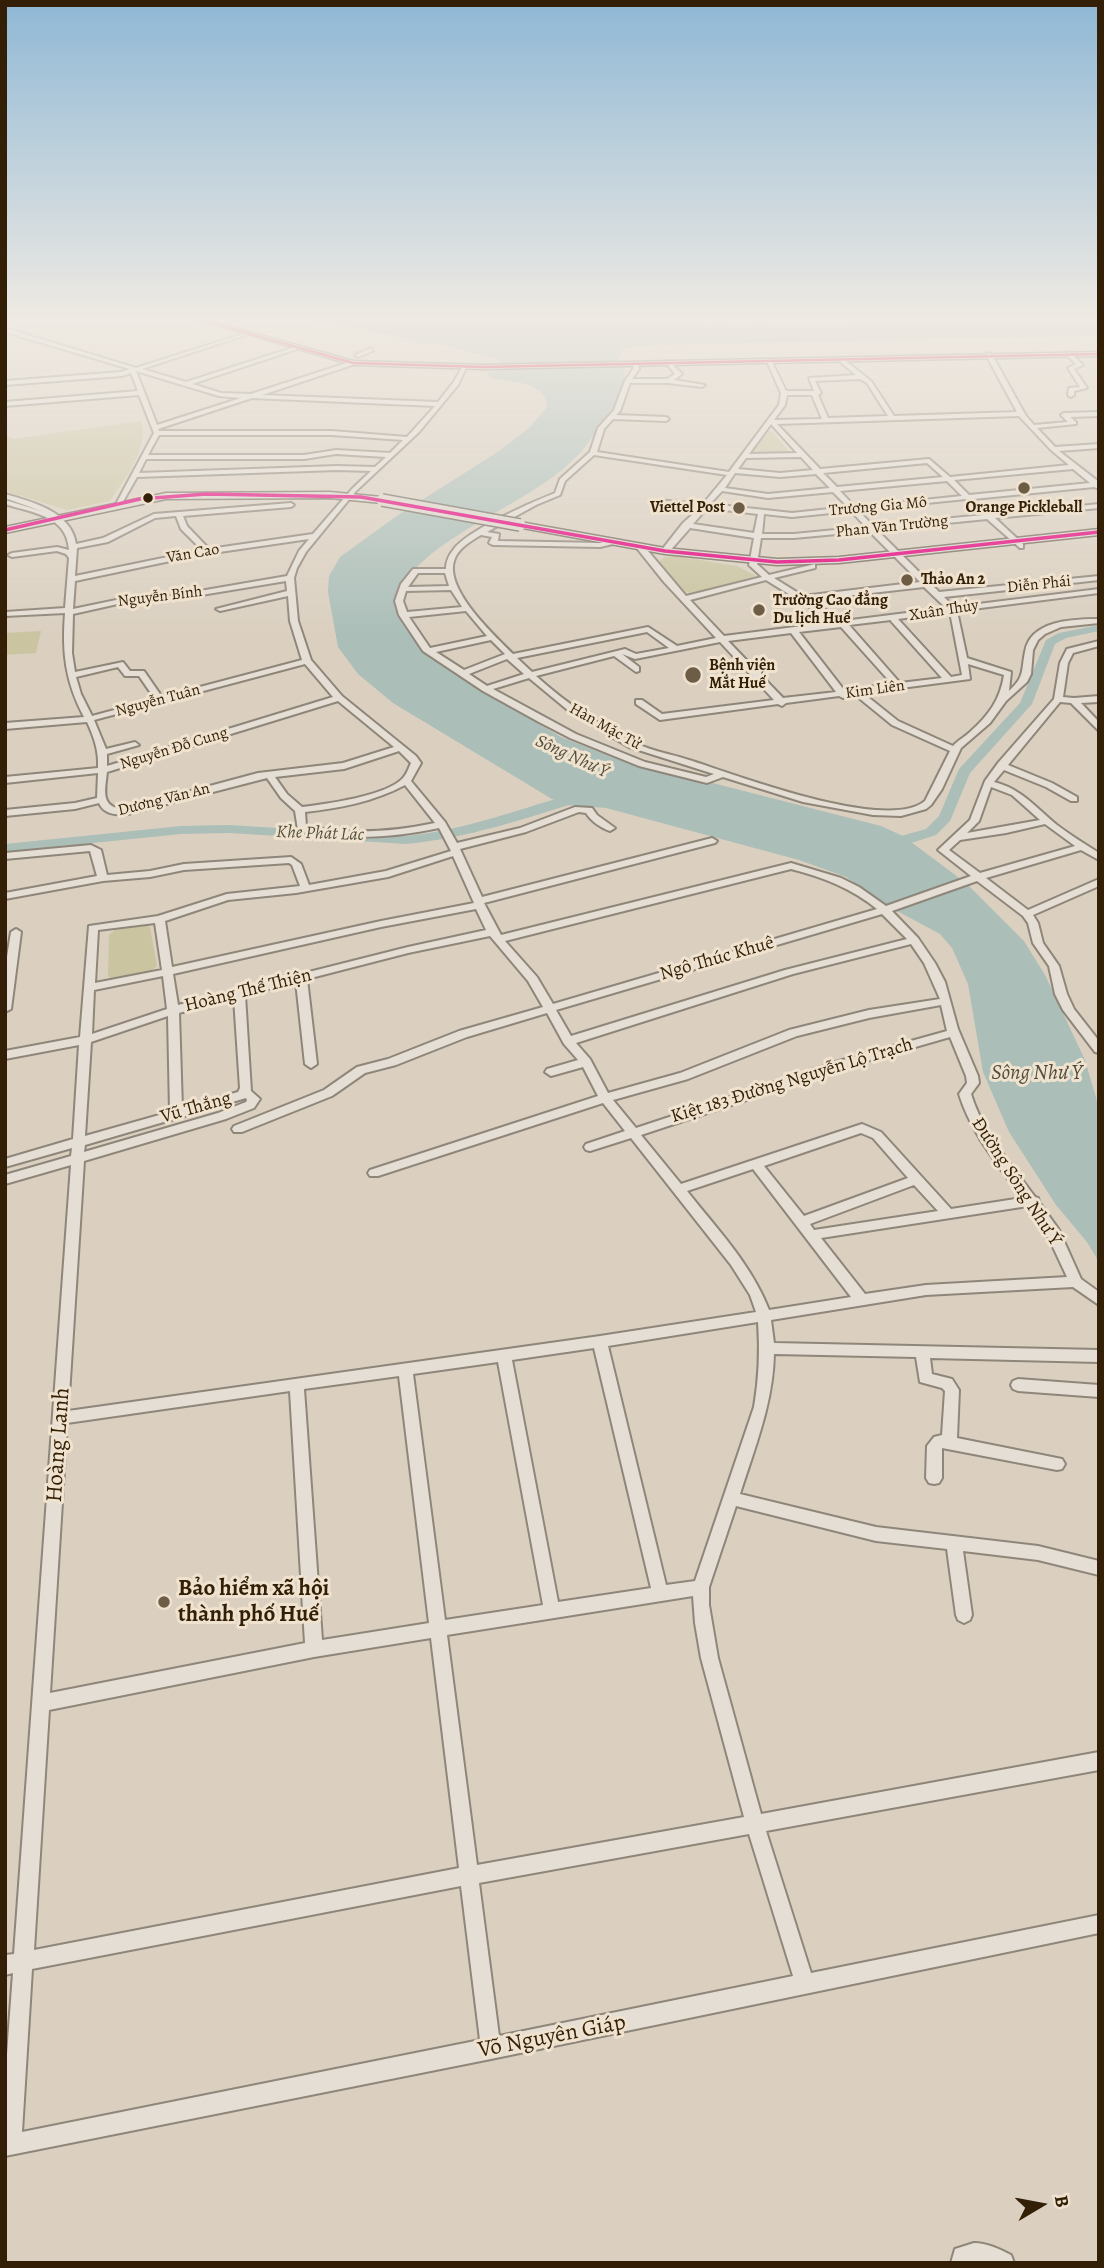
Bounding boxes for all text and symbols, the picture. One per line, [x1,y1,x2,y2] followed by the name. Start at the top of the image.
[1016,480,1032,496] marker: Orange Pickleball
[141,491,155,505] unlabelled marker
[828,493,928,521] street label: Trương Gia Mô
[650,498,725,518] place label: Viettel Post
[966,498,1082,518] place label: Orange Pickleball
[731,500,747,516] marker: Viettel Post
[835,512,949,542] street label: Phan Văn Trường
[165,540,221,568] street label: Văn Cao
[921,570,985,590] place label: Thảo An 2
[899,572,915,588] marker: Thảo An 2
[1006,572,1072,598] street label: Diễn Phái
[117,582,203,612] street label: Nguyễn Bính
[773,591,888,629] place label: Trường Cao đẳng Du lịch Huế
[908,596,980,626] street label: Xuân Thủy
[751,602,767,618] marker: Trường Cao đẳng Du lịch Huế
[709,656,775,694] place label: Bệnh viện Mắt Huế
[683,665,703,685] marker: Bệnh viện Mắt Huế
[844,676,906,704] street label: Kim Liên
[114,680,202,722] street label: Nguyễn Tuân
[566,699,644,755] street label: Hàn Mặc Tử
[118,723,230,775] street label: Nguyễn Đỗ Cung
[532,731,612,783] water label: Sông Như Ý
[116,779,212,821] street label: Dương Văn An
[276,822,364,846] water label: Khe Phát Lác
[657,932,777,986] street label: Ngô Thúc Khuê
[182,964,314,1018] street label: Hoàng Thế Thiện
[668,1033,916,1129] street label: Kiệt 183 Đường Nguyễn Lộ Trạch
[991,1061,1083,1087] water label: Sông Như Ý
[158,1087,234,1129] street label: Vũ Thắng
[966,1113,1066,1251] street label: Đường Sông Như Ý
[41,1387,77,1503] street label: Hoàng Lanh
[178,1575,329,1629] place label: Bảo hiểm xã hội thành phố Huế
[156,1594,172,1610] marker: Bảo hiểm xã hội thành phố Huế
[476,2009,628,2065] street label: Võ Nguyên Giáp
[1006,2170,1076,2240] north arrow
[1048,2193,1076,2209] text: B

